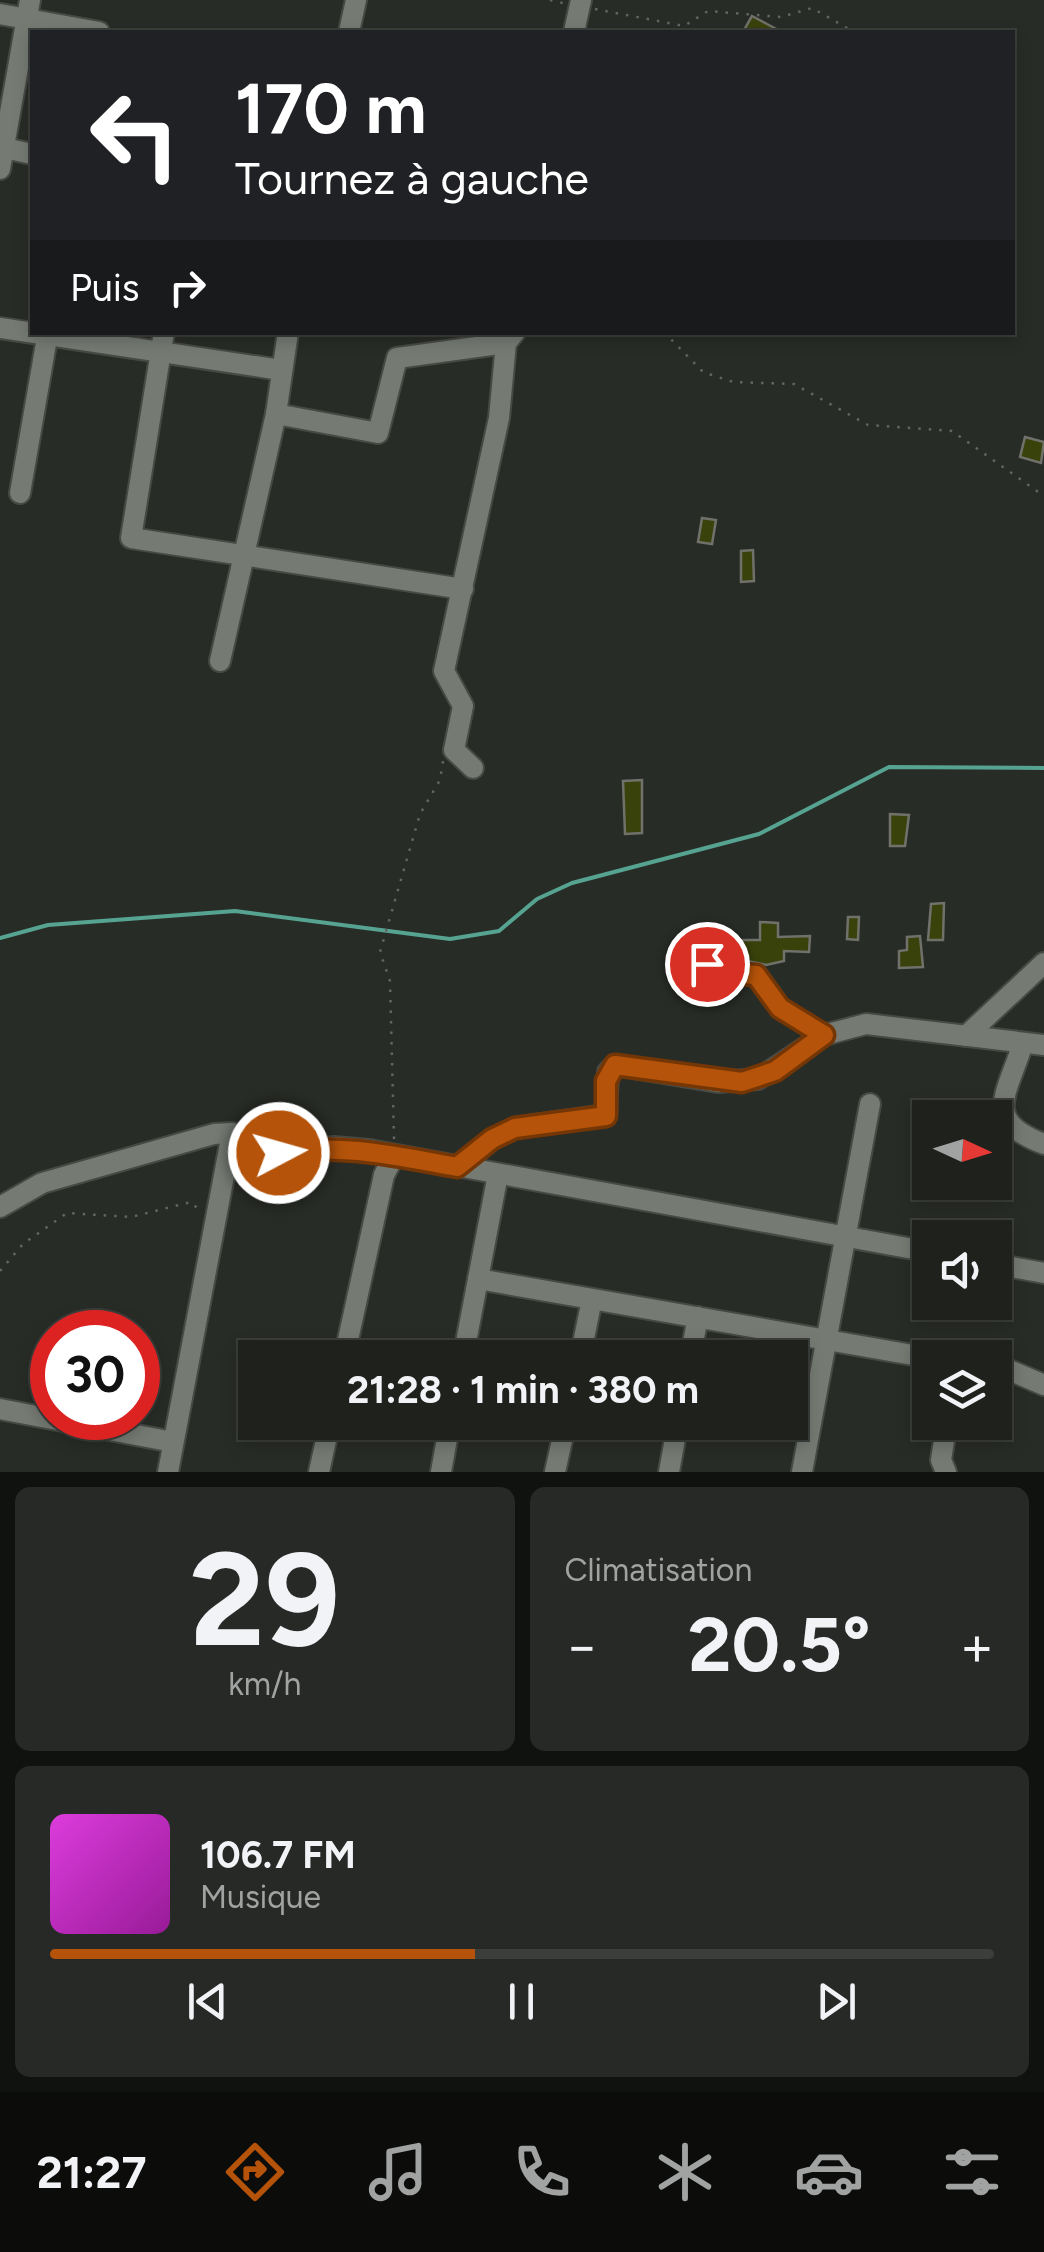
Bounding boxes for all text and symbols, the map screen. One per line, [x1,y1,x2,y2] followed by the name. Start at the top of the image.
[235,66,427,151] text: 170 m
[70,70,200,200] icon: left
[235,151,589,205] text: Tournez à gauche
[160,260,215,315] icon: right
[70,265,140,311] text: Puis
[665,922,750,1007] pin
[680,937,735,992] icon: arrive
[912,1100,1012,1200] north arrow
[912,1100,1012,1440] map controls
[227,1101,331,1205] position arrow
[912,1220,1012,1320] button: sound
[30,1310,160,1440] speed limit sign: 30
[912,1340,1012,1440] button: layers
[347,1367,699,1413] text: 21:28 · 1 min · 380 m
[189,1522,340,1678] text: 29
[565,1551,752,1589] text: Climatisation
[688,1600,871,1690] text: 20.5°
[565,1613,599,1679] text: −
[960,1613,994,1679] text: +
[228,1665,301,1703] text: km/h
[200,1832,356,1878] text: 106.7 FM
[200,1878,321,1916] text: Musique
[180,1974,235,2029] icon: previous
[494,1974,549,2029] icon: pause
[809,1974,864,2029] icon: next
[220,2137,290,2207] icon: directions
[363,2137,433,2207] icon: music
[507,2137,577,2207] icon: phone
[650,2137,720,2207] icon: climate
[794,2137,864,2207] icon: car
[937,2137,1007,2207] icon: filters
[37,2145,146,2199] text: 21:27

